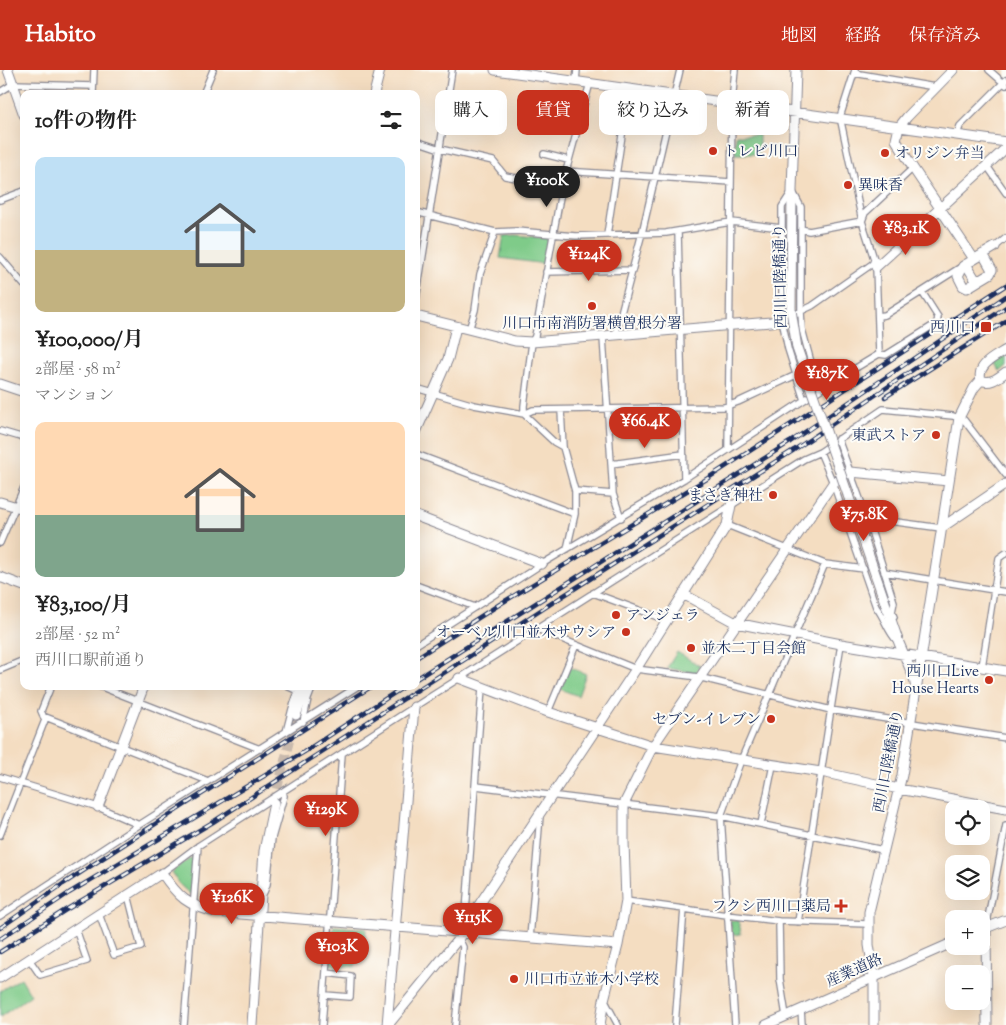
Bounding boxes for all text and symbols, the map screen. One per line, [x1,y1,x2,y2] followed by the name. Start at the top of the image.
[25,18,96,52] text: Habito
[781,24,817,50] text: 地図
[845,24,881,50] text: 経路
[909,24,981,50] text: 保存済み
[435,90,507,135] chip: 購入
[517,90,589,135] chip: 賃貸
[599,90,707,135] chip: 絞り込み
[717,90,789,135] chip: 新着
[377,106,405,134] icon: filters
[35,107,137,137] text: 10件の物件
[723,142,798,163] place label: トレビ川口
[895,144,985,165] place label: オリジン弁当
[707,145,719,157] marker: トレビ川口
[879,147,891,159] marker: オリジン弁当
[512,166,582,208] pin: ¥100K
[525,170,569,193] text: ¥100K
[858,176,903,197] place label: 異味香
[842,179,854,191] marker: 異味香
[175,190,265,280] icon: home
[865,214,947,256] pin: ¥83.1K
[883,218,929,241] text: ¥83.1K
[770,223,793,329] street label: 西川口陸橋通り
[554,240,624,282] pin: ¥124K
[568,244,610,267] text: ¥124K
[586,300,598,312] marker: 川口市南消防署横曽根分署
[502,314,682,335] place label: 川口市南消防署横曽根分署
[930,318,975,339] place label: 西川口
[979,320,993,334] marker: 西川口
[35,326,144,356] text: ¥100,000/月
[792,358,862,401] pin: ¥187K
[35,359,121,382] text: 2部屋 · 58 m²
[805,363,849,386] text: ¥187K
[35,385,114,408] text: マンション
[604,406,686,449] pin: ¥66.4K
[620,411,670,434] text: ¥66.4K
[851,426,926,447] place label: 東武ストア
[930,429,942,441] marker: 東武ストア
[175,455,265,545] icon: home
[688,486,763,507] place label: まさき神社
[767,489,779,501] marker: まさき神社
[823,500,905,542] pin: ¥75.8K
[840,504,888,527] text: ¥75.8K
[35,591,132,621] text: ¥83,100/月
[626,606,700,627] place label: アンジェラ
[610,609,622,621] marker: アンジェラ
[436,623,616,644] place label: オーベル川口並木サウシア
[35,624,120,647] text: 2部屋 · 52 m²
[620,626,632,638] marker: オーベル川口並木サウシア
[701,639,806,660] place label: 並木二丁目会館
[685,642,697,654] marker: 並木二丁目会館
[35,650,147,673] text: 西川口駅前通り
[892,662,979,700] place label: 西川口Live House Hearts
[983,674,995,686] marker: 西川口Live House Hearts
[869,708,910,815] street label: 西川口陸橋通り
[652,710,761,731] place label: セブン-イレブン
[765,713,777,725] marker: セブン-イレブン
[291,794,361,837] pin: ¥129K
[305,799,347,822] text: ¥129K
[945,800,990,1010] map controls
[945,800,990,845] button: locate
[945,855,990,900] button: layers
[197,882,267,925] pin: ¥126K
[211,887,253,910] text: ¥126K
[711,897,831,918] place label: フクシ西川口薬局
[835,900,847,912] marker: フクシ西川口薬局
[438,902,508,945] pin: ¥115K
[454,907,492,930] text: ¥115K
[945,910,990,955] button: +
[302,932,372,974] pin: ¥103K
[316,936,358,959] text: ¥103K
[823,950,886,993] street label: 産業道路
[945,965,990,1010] button: −
[524,970,659,991] place label: 川口市立並木小学校
[508,973,520,985] marker: 川口市立並木小学校

